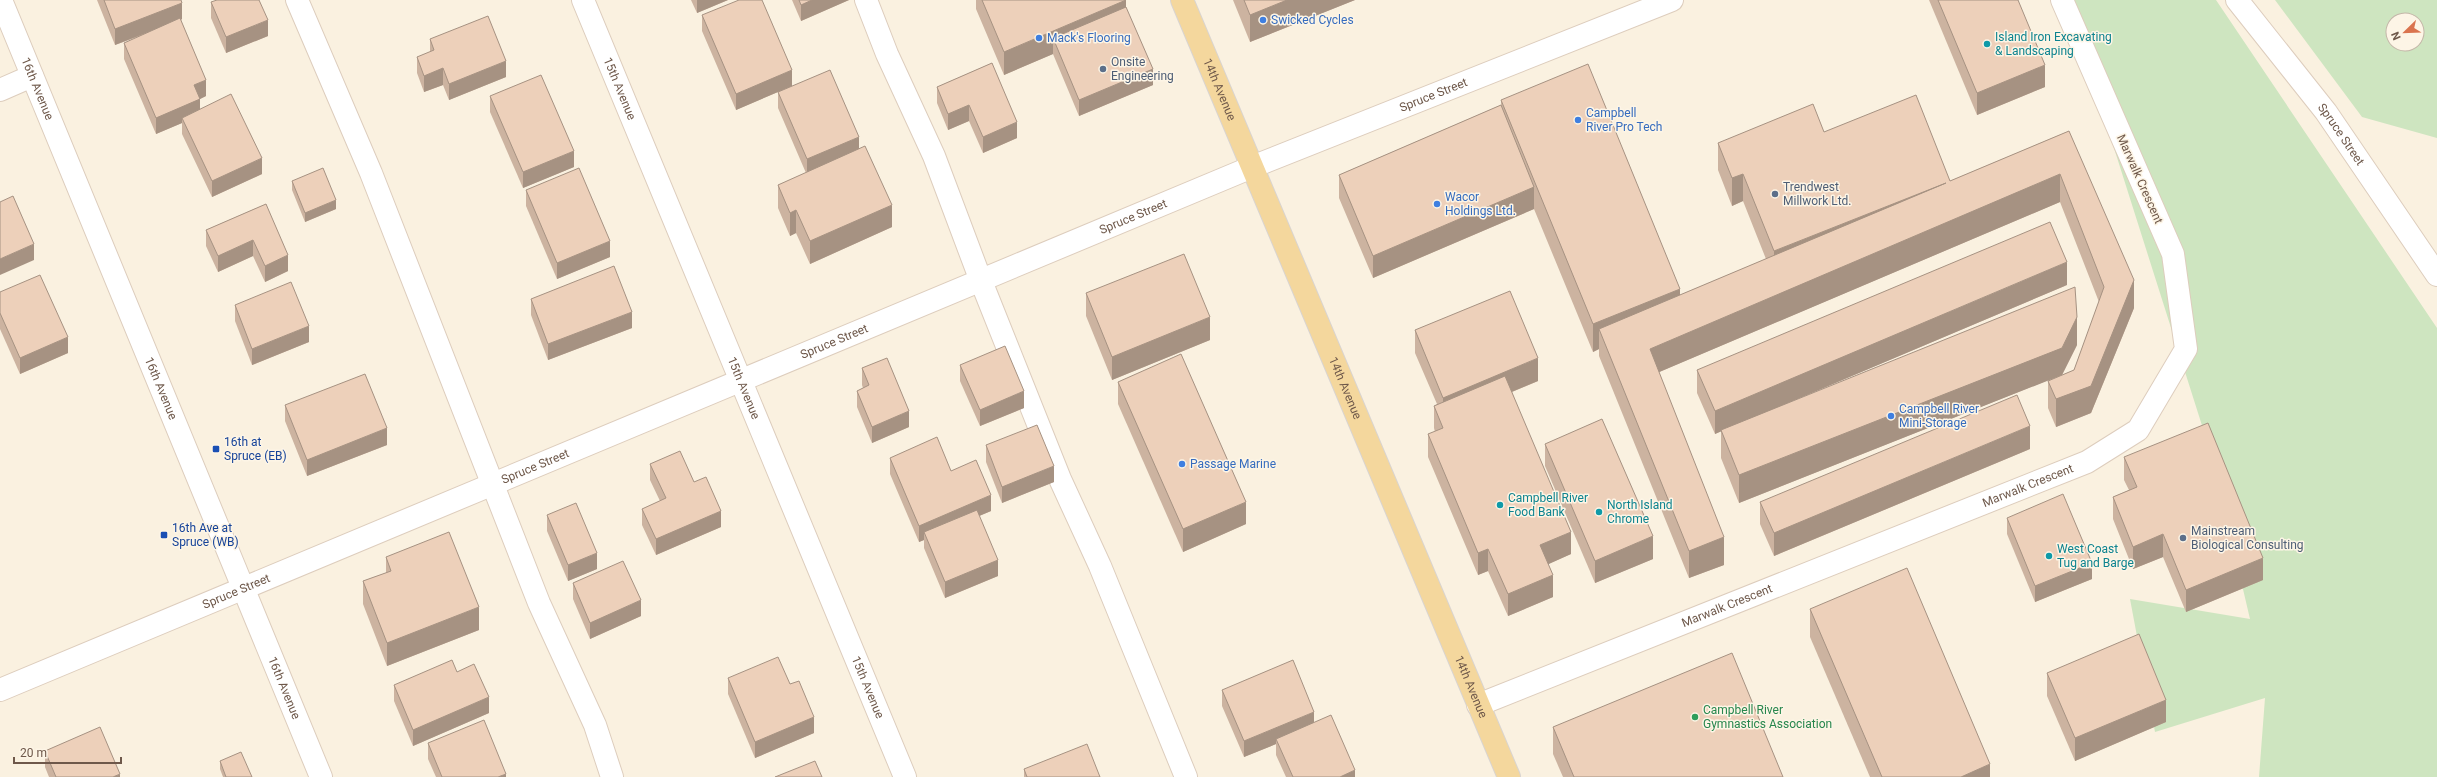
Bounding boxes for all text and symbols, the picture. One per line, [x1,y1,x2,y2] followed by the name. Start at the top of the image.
[2385,12,2425,52] north arrow
[1271,13,1354,27] place label: Swicked Cycles
[1258,15,1268,25] marker: Swicked Cycles
[2389,29,2404,42] text: N
[1995,30,2112,58] place label: Island Iron Excavating & Landscaping
[1047,31,1131,45] place label: Mack's Flooring
[1034,33,1044,43] marker: Mack's Flooring
[1982,39,1992,49] marker: Island Iron Excavating & Landscaping
[18,55,57,122] street label: 16th Avenue
[601,55,639,122] street label: 15th Avenue
[1111,55,1174,83] place label: Onsite Engineering
[1200,56,1239,123] street label: 14th Avenue
[1098,64,1108,74] marker: Onsite Engineering
[1397,75,1469,115] street label: Spruce Street
[2315,101,2367,168] street label: Spruce Street
[1586,106,1662,134] place label: Campbell River Pro Tech
[1573,115,1583,125] marker: Campbell River Pro Tech
[2114,132,2166,226] street label: Marwalk Crescent
[1783,180,1852,208] place label: Trendwest Millwork Ltd.
[1770,189,1780,199] marker: Trendwest Millwork Ltd.
[1445,190,1516,218] place label: Wacor Holdings Ltd.
[1097,196,1169,237] street label: Spruce Street
[1432,199,1442,209] marker: Wacor Holdings Ltd.
[798,321,870,362] street label: Spruce Street
[142,355,180,422] street label: 16th Avenue
[725,355,763,421] street label: 15th Avenue
[1326,355,1365,421] street label: 14th Avenue
[1899,402,1979,430] place label: Campbell River Mini-Storage
[1886,411,1896,421] marker: Campbell River Mini-Storage
[224,435,287,463] place label: 16th at Spruce (EB)
[211,444,221,454] marker: 16th at Spruce (EB)
[499,446,571,487] street label: Spruce Street
[1190,457,1276,471] place label: Passage Marine
[1177,459,1187,469] marker: Passage Marine
[1981,461,2075,510] street label: Marwalk Crescent
[1508,491,1588,519] place label: Campbell River Food Bank
[1607,498,1673,526] place label: North Island Chrome
[1495,500,1505,510] marker: Campbell River Food Bank
[1594,507,1604,517] marker: North Island Chrome
[172,521,239,549] place label: 16th Ave at Spruce (WB)
[2191,524,2304,552] place label: Mainstream Biological Consulting
[159,530,169,540] marker: 16th Ave at Spruce (WB)
[2178,533,2188,543] marker: Mainstream Biological Consulting
[2057,542,2134,570] place label: West Coast Tug and Barge
[2044,551,2054,561] marker: West Coast Tug and Barge
[200,571,272,612] street label: Spruce Street
[1680,581,1774,630] street label: Marwalk Crescent
[1452,653,1490,720] street label: 14th Avenue
[849,654,887,721] street label: 15th Avenue
[265,655,303,721] street label: 16th Avenue
[1703,703,1832,731] place label: Campbell River Gymnastics Association
[1690,712,1700,722] marker: Campbell River Gymnastics Association
[14,739,121,765] scale bar
[20,746,47,760] text: 20 m

